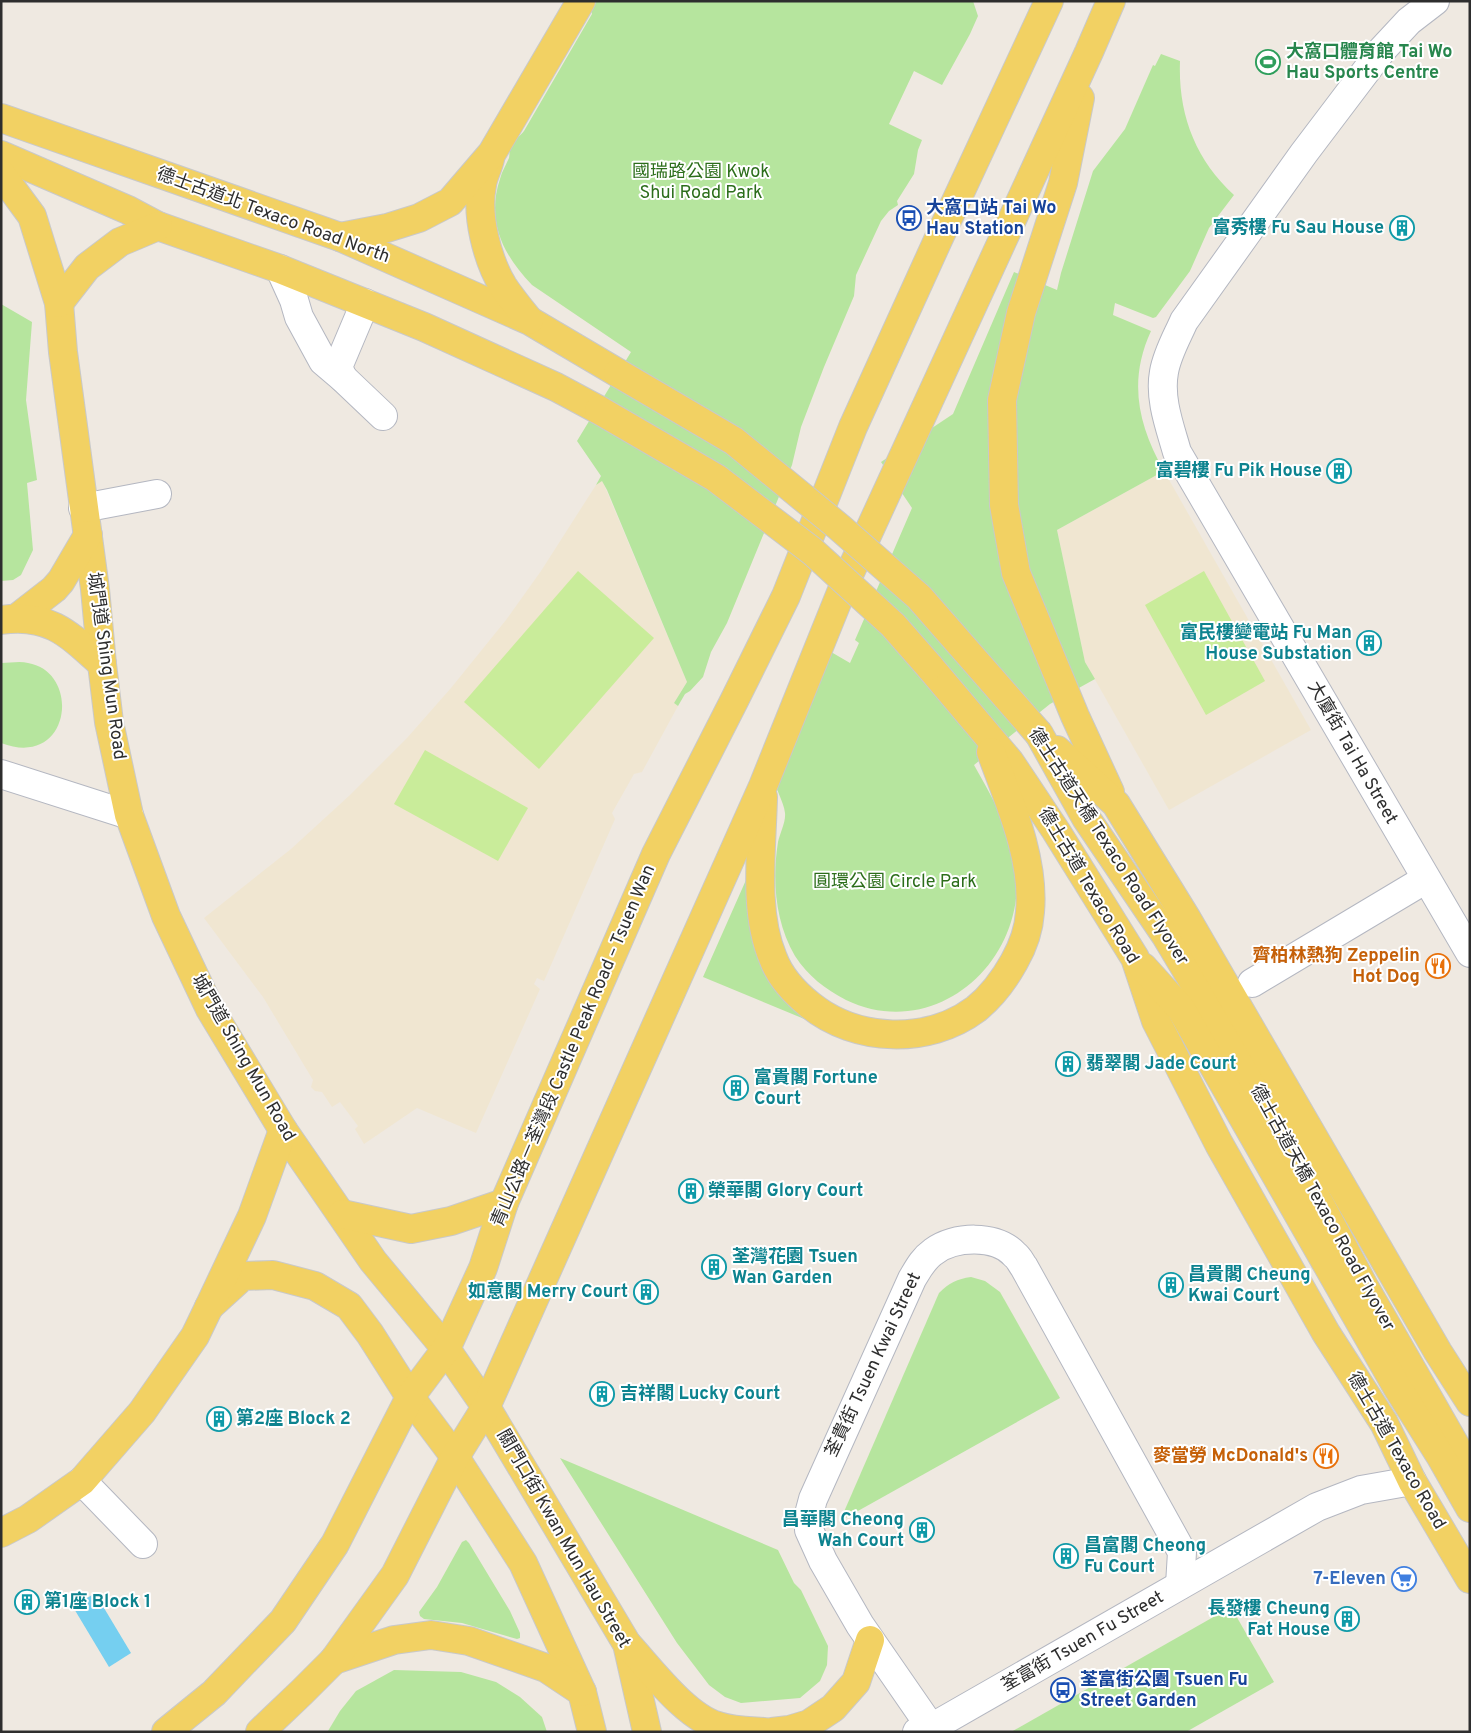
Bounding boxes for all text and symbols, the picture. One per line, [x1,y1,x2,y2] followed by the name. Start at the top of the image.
[1286,41,1452,85] place label: 大窩口體育館 Tai Wo Hau Sports Centre
[1255,49,1281,75] sports icon: 大窩口體育館 Tai Wo Hau Sports Centre
[632,161,770,205] park label: 國瑞路公園 Kwok Shui Road Park
[153,163,393,269] street label: 德士古道北 Texaco Road North
[926,197,1056,241] place label: 大窩口站 Tai Wo Hau Station
[896,205,922,231] bus stop icon: 大窩口站 Tai Wo Hau Station
[1389,215,1415,241] building icon: 富秀樓 Fu Sau House
[1213,217,1384,240] place label: 富秀樓 Fu Sau House
[1326,458,1352,484] building icon: 富碧樓 Fu Pik House
[1156,460,1322,483] place label: 富碧樓 Fu Pik House
[81,571,131,761] street label: 城門道 Shing Mun Road
[1180,622,1352,666] place label: 富民樓變電站 Fu Man House Substation
[1356,630,1382,656] building icon: 富民樓變電站 Fu Man House Substation
[1302,677,1402,829] street label: 大廈街 Tai Ha Street
[1023,724,1193,970] street label: 德士古道天橋 Texaco Road Flyover
[1032,804,1144,968] street label: 德士古道 Texaco Road
[487,861,661,1231] street label: 青山公路－荃灣段 Castle Peak Road – Tsuen Wan
[813,871,977,894] park label: 圓環公園 Circle Park
[1252,945,1420,989] place label: 齊柏林熱狗 Zeppelin Hot Dog
[1425,953,1451,979] restaurant icon: 齊柏林熱狗 Zeppelin Hot Dog
[186,970,300,1146] street label: 城門道 Shing Mun Road
[1055,1051,1081,1077] building icon: 翡翠閣 Jade Court
[1086,1053,1237,1076] place label: 翡翠閣 Jade Court
[754,1067,878,1111] place label: 富貴閣 Fortune Court
[723,1075,749,1101] building icon: 富貴閣 Fortune Court
[1244,1081,1400,1335] street label: 德士古道天橋 Texaco Road Flyover
[678,1178,704,1204] building icon: 榮華閣 Glory Court
[708,1180,863,1203] place label: 榮華閣 Glory Court
[732,1246,858,1290] place label: 荃灣花園 Tsuen Wan Garden
[701,1254,727,1280] building icon: 荃灣花園 Tsuen Wan Garden
[1188,1264,1311,1308] place label: 昌貴閣 Cheung Kwai Court
[821,1269,927,1461] street label: 荃貴街 Tsuen Kwai Street
[1158,1272,1184,1298] building icon: 昌貴閣 Cheung Kwai Court
[633,1279,659,1305] building icon: 如意閣 Merry Court
[468,1280,628,1304] place label: 如意閣 Merry Court
[1342,1368,1450,1534] street label: 德士古道 Texaco Road
[589,1381,615,1407] building icon: 吉祥閣 Lucky Court
[620,1383,780,1406] place label: 吉祥閣 Lucky Court
[206,1406,232,1432] building icon: 第2座 Block 2
[236,1407,351,1431] place label: 第2座 Block 2
[491,1426,635,1652] street label: 關門口街 Kwan Mun Hau Street
[1313,1443,1339,1469] restaurant icon: 麥當勞 McDonald's
[1153,1445,1308,1468] place label: 麥當勞 McDonald's
[782,1509,904,1553] place label: 昌華閣 Cheong Wah Court
[909,1517,935,1543] building icon: 昌華閣 Cheong Wah Court
[1084,1535,1206,1579] place label: 昌富閣 Cheong Fu Court
[1053,1543,1079,1569] building icon: 昌富閣 Cheong Fu Court
[1391,1566,1417,1592] supermarket icon: 7-Eleven
[1313,1568,1386,1591] place label: 7-Eleven
[998,1586,1168,1698] street label: 荃富街 Tsuen Fu Street
[14,1589,40,1615] building icon: 第1座 Block 1
[44,1590,151,1614] place label: 第1座 Block 1
[1207,1598,1330,1642] place label: 長發樓 Cheung Fat House
[1334,1606,1360,1632] building icon: 長發樓 Cheung Fat House
[1080,1669,1248,1713] place label: 荃富街公園 Tsuen Fu Street Garden
[1050,1677,1076,1703] bus stop icon: 荃富街公園 Tsuen Fu Street Garden

